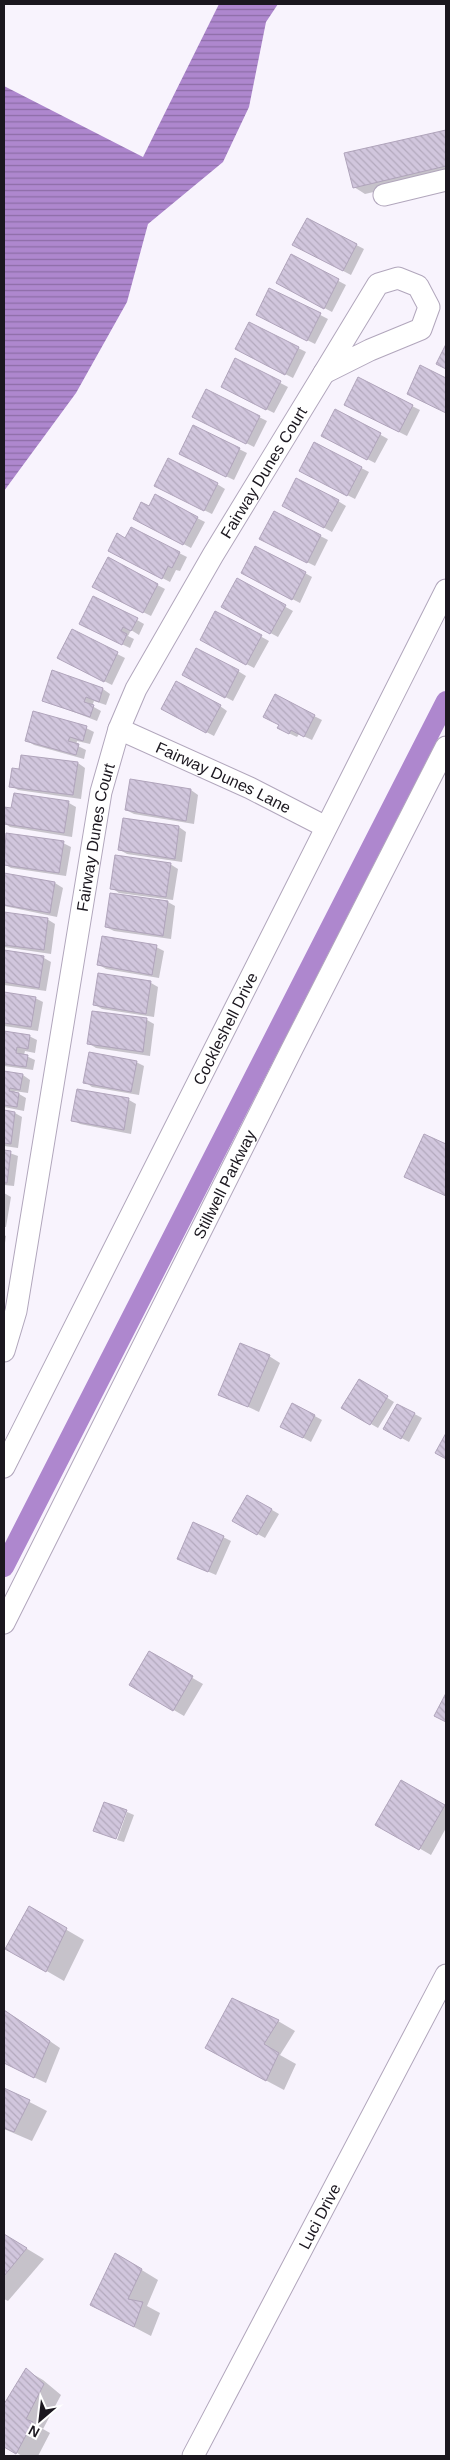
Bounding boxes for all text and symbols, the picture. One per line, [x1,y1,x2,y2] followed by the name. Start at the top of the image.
[217,403,310,541] street label: Fairway Dunes Court
[153,738,294,816] street label: Fairway Dunes Lane
[73,761,117,913] street label: Fairway Dunes Court
[190,969,260,1088] street label: Cockleshell Drive
[190,1127,259,1241] street label: Stillwell Parkway
[295,2181,343,2252] street label: Luci Drive
[15,2395,65,2445] north arrow
[26,2422,42,2441] text: N

